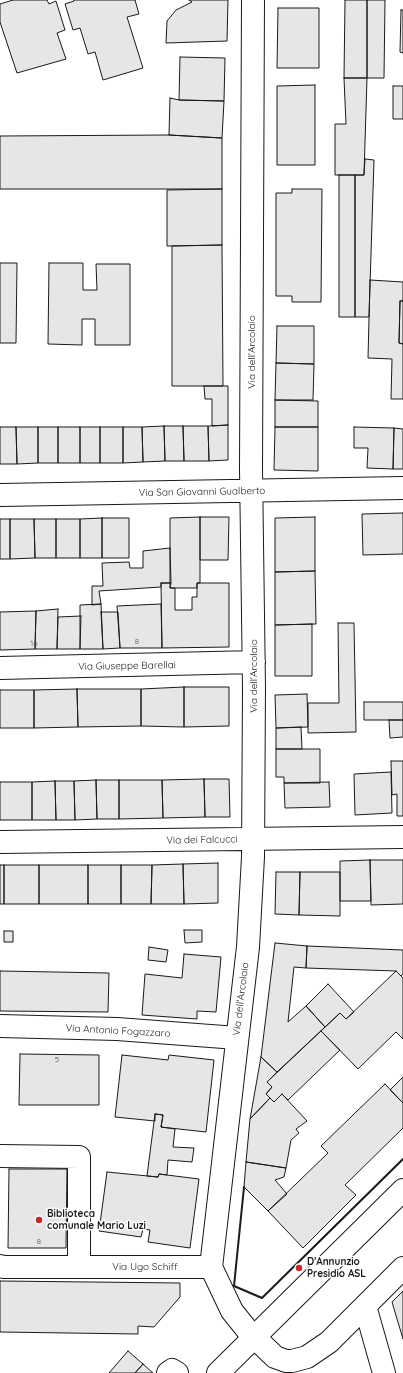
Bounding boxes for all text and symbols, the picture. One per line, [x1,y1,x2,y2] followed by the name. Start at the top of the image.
[246,315,258,389] street label: Via dell'Arcolaio
[139,485,265,499] street label: Via San Giovanni Gualberto
[135,637,139,647] house number: 8
[30,639,38,649] house number: 16
[248,639,260,713] street label: Via dell'Arcolaio
[78,659,176,673] street label: Via Giuseppe Barellai
[166,833,238,847] street label: Via dei Falcucci
[231,962,251,1036] street label: Via dell'Arcolaio
[65,1022,171,1040] street label: Via Antonio Fogazzaro
[55,1055,59,1065] house number: 5
[47,1208,146,1232] place label: Biblioteca comunale Mario Luzi
[34,1215,44,1225] marker: Biblioteca comunale Mario Luzi
[37,1237,41,1247] house number: 8
[307,1256,366,1280] place label: D'Annunzio Presidio ASL
[112,1261,178,1273] street label: Via Ugo Schiff
[294,1263,304,1273] marker: D'Annunzio Presidio ASL

